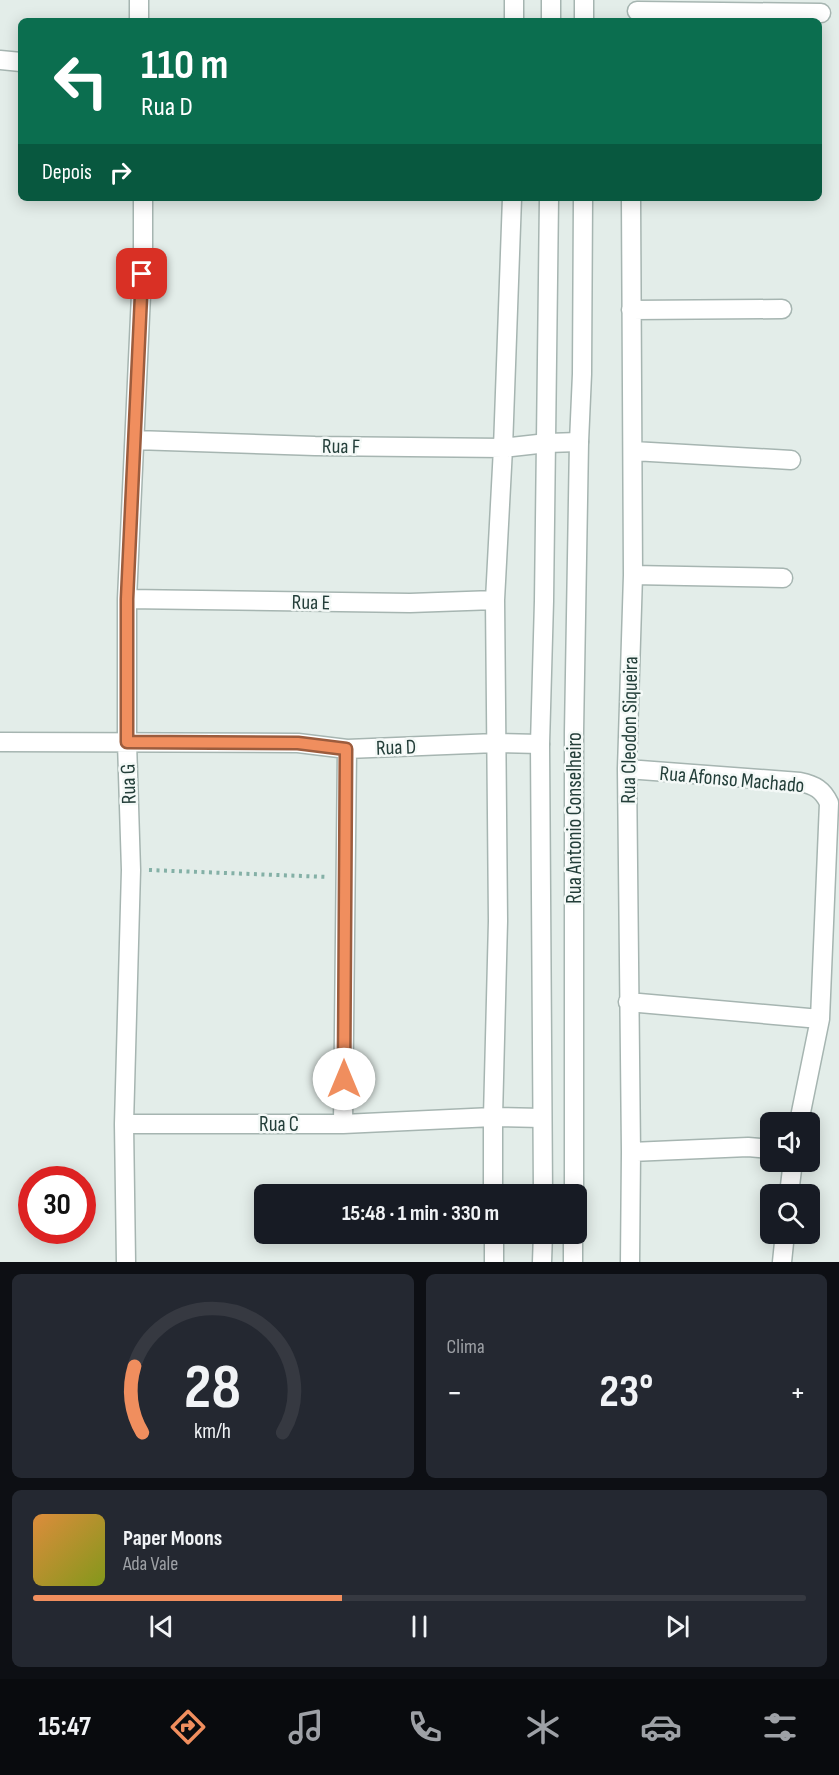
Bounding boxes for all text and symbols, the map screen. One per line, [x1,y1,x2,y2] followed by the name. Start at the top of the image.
[141,40,228,91] text: 110 m
[42,42,120,120] icon: left
[141,91,193,123] text: Rua D
[104,156,137,189] icon: right
[42,159,92,186] text: Depois
[116,248,167,299] pin
[125,257,158,290] icon: arrive
[322,434,360,459] street label: Rua F
[291,590,330,615] street label: Rua E
[616,656,643,804] street label: Rua Cleodon Siqueira
[562,732,587,904] street label: Rua Antonio Conselheiro
[375,734,417,761] street label: Rua D
[658,761,805,798] street label: Rua Afonso Machado
[115,763,142,805] street label: Rua G
[312,1047,376,1111] position arrow
[259,1112,299,1137] street label: Rua C
[760,1112,820,1244] map controls
[760,1112,820,1172] button: sound
[18,1166,96,1244] speed limit sign: 30
[760,1184,820,1244] button: search
[342,1200,499,1227] text: 15:48 · 1 min · 330 m
[447,1335,485,1359] text: Clima
[184,1351,241,1426] text: 28
[599,1365,653,1420] text: 23°
[447,1373,463,1413] text: −
[790,1373,806,1413] text: +
[194,1419,231,1444] text: km/h
[123,1525,222,1552] text: Paper Moons
[123,1552,178,1576] text: Ada Vale
[145,1610,178,1643] icon: previous
[403,1610,436,1643] icon: pause
[661,1610,694,1643] icon: next
[167,1706,209,1748] icon: directions
[285,1706,327,1748] icon: music
[404,1706,446,1748] icon: phone
[522,1706,564,1748] icon: climate
[640,1706,682,1748] icon: car
[759,1706,801,1748] icon: filters
[38,1711,91,1743] text: 15:47

